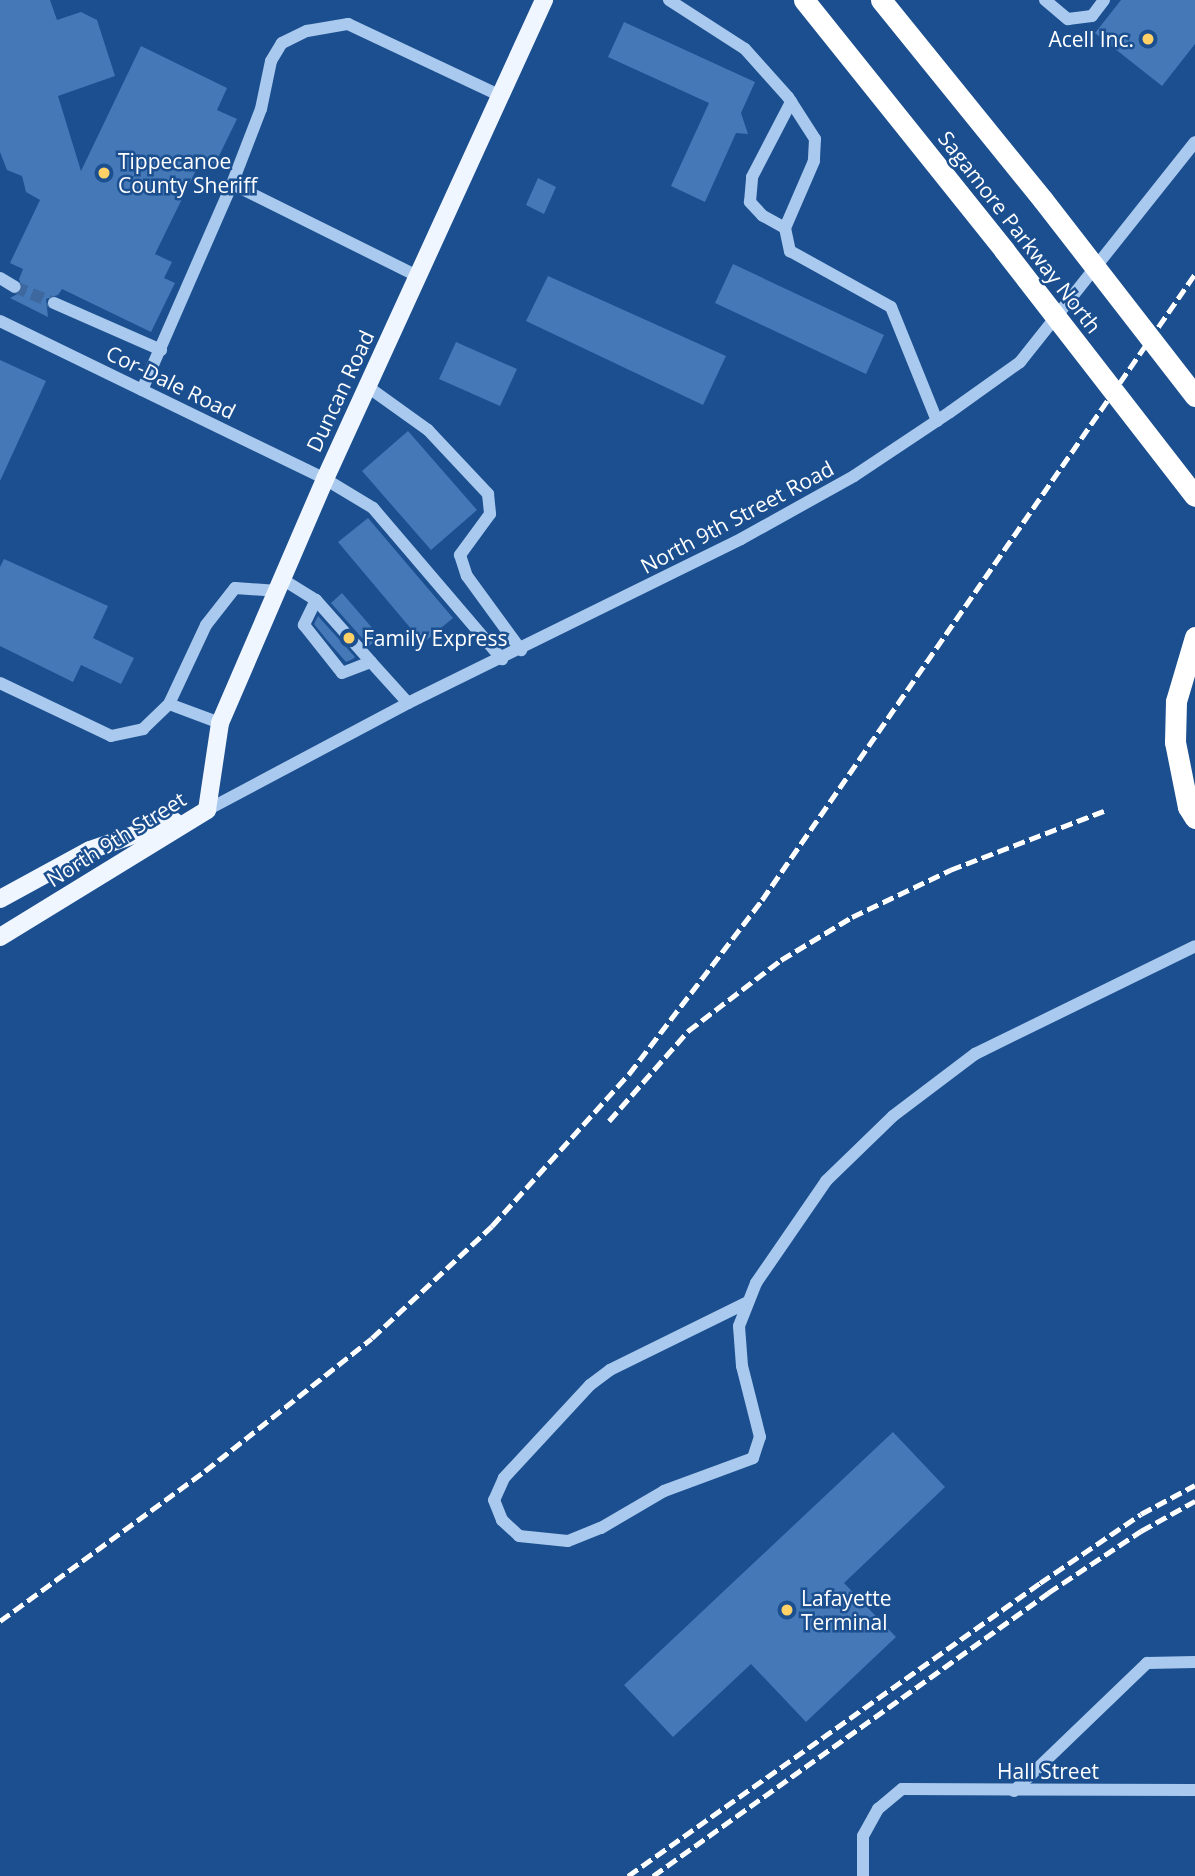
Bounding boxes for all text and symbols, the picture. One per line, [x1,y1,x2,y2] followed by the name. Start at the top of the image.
[1048,26,1134,52] place label: Acell Inc.
[1140,31,1156,47] marker: Acell Inc.
[933,126,1107,338] street label: Sagamore Parkway North
[118,148,257,198] place label: Tippecanoe County Sheriff
[96,165,112,181] marker: Tippecanoe County Sheriff
[301,326,379,456] street label: Duncan Road
[102,340,240,424] street label: Cor-Dale Road
[636,455,838,579] street label: North 9th Street Road
[363,625,507,651] place label: Family Express
[341,630,357,646] marker: Family Express
[42,786,190,892] street label: North 9th Street
[801,1585,891,1635] place label: Lafayette Terminal
[779,1602,795,1618] marker: Lafayette Terminal
[997,1758,1099,1784] street label: Hall Street

